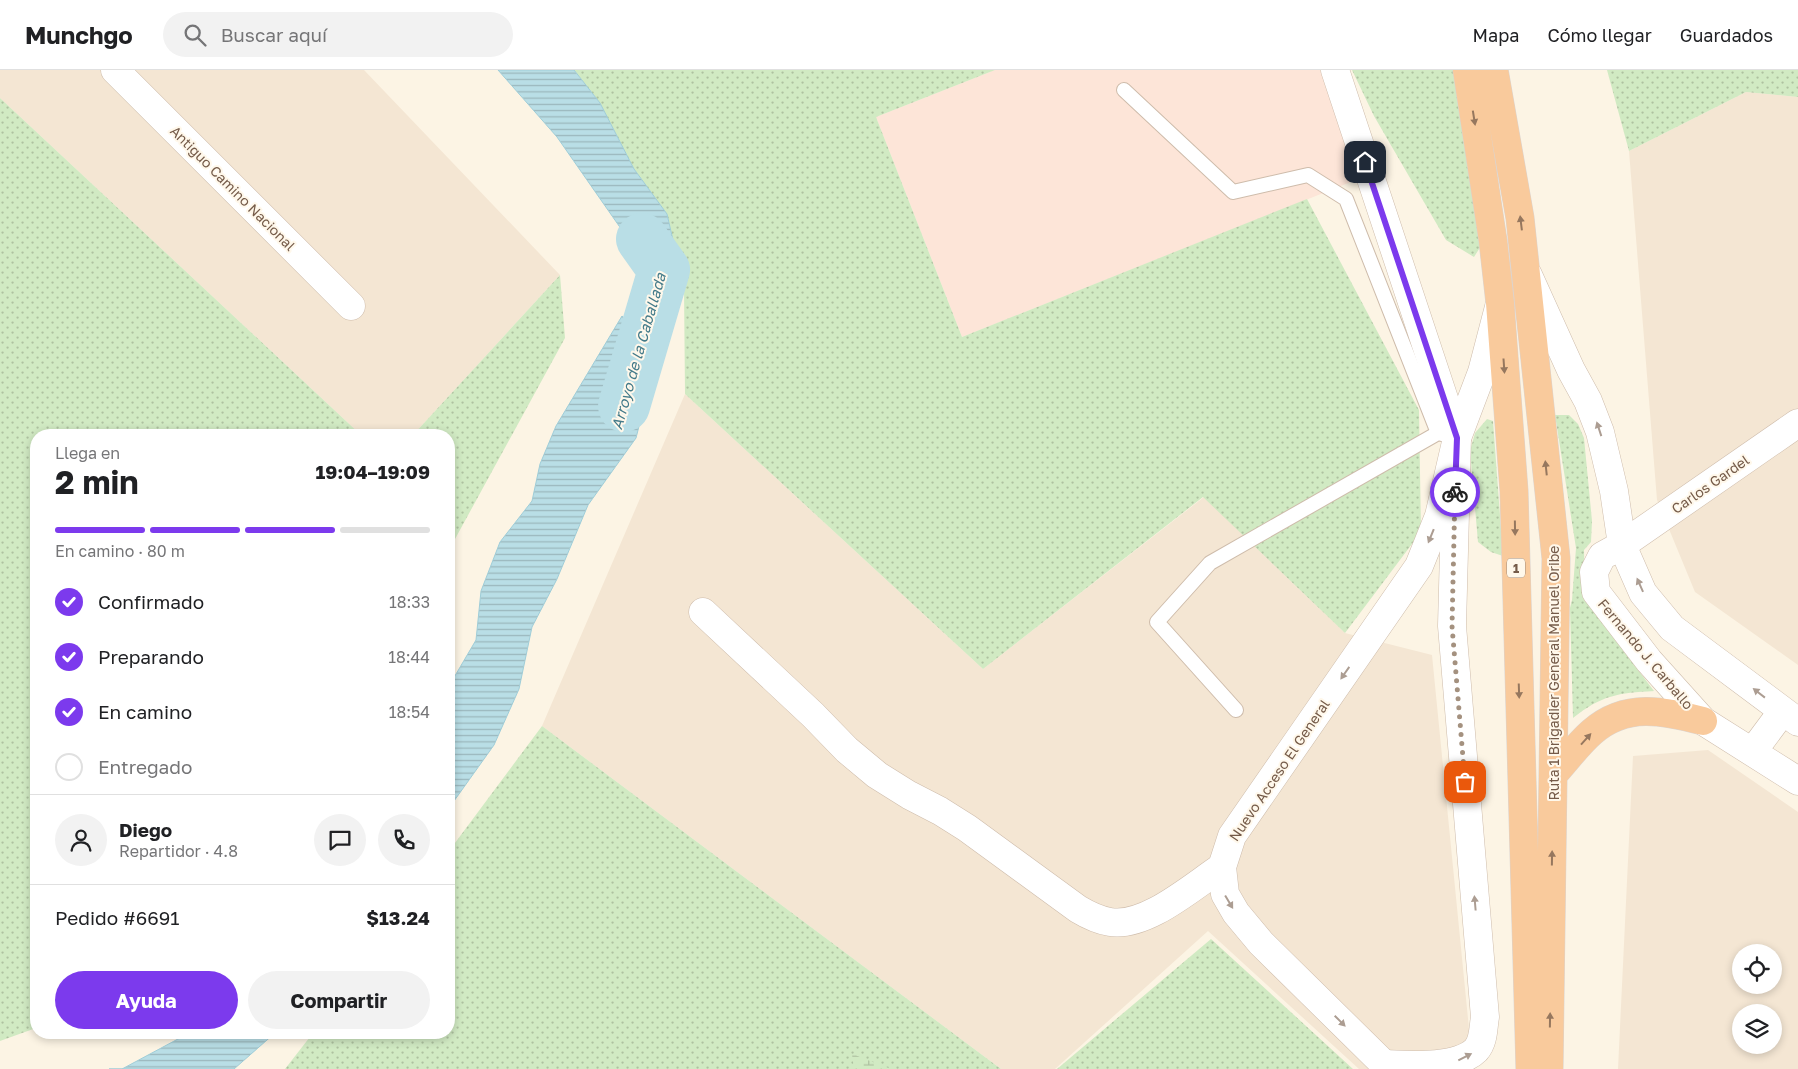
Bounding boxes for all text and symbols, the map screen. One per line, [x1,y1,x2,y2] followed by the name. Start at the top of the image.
[163,12,513,57] search box
[25,20,133,49] text: Munchgo
[181,21,209,49] icon: search
[221,23,327,46] text: Buscar aquí
[1473,24,1519,46] text: Mapa
[1547,24,1652,46] text: Cómo llegar
[1680,24,1773,46] text: Guardados
[1471,111,1479,127] one-way arrow
[167,122,299,254] street label: Antiguo Camino Nacional
[1344,141,1386,183] pin
[1351,148,1379,176] icon: home
[1516,214,1524,230] one-way arrow
[607,270,670,432] water label: Arroyo de la Caballada
[1501,359,1509,375] one-way arrow
[1594,421,1602,436] one-way arrow
[55,443,120,463] text: Llega en
[1668,451,1752,517] street label: Carlos Gardel
[315,460,430,483] text: 19:04–19:09
[1542,460,1550,476] one-way arrow
[55,463,139,501] text: 2 min
[1430,467,1480,517] courier
[1441,478,1469,506] icon: bike
[1511,521,1519,537] one-way arrow
[1427,528,1434,543] one-way arrow
[55,541,185,561] text: En camino · 80 m
[1545,546,1562,800] street label: Ruta 1 Brigadier General Manuel Oribe
[1507,558,1525,578] road number: 1
[1635,578,1643,592] one-way arrow
[55,588,83,616] icon: check
[98,590,204,613] text: Confirmado
[389,592,430,612] text: 18:33
[1595,595,1697,713] street label: Fernando J. Carballo
[55,643,83,671] icon: check
[98,645,204,668] text: Preparando
[388,647,430,667] text: 18:44
[1340,666,1350,679] one-way arrow
[1516,683,1524,699] one-way arrow
[1753,688,1766,699] one-way arrow
[1225,696,1333,844] street label: Nuevo Acceso El General
[55,698,83,726] icon: check
[98,700,192,723] text: En camino
[389,702,430,722] text: 18:54
[1580,733,1592,745] one-way arrow
[98,755,192,778] text: Entregado
[1444,761,1486,803] pin
[1451,768,1479,796] icon: bag
[55,814,107,866] button: person
[314,814,366,866] button: chat
[378,814,430,866] button: phone
[119,818,172,841] text: Diego
[119,841,238,861] text: Repartidor · 4.8
[1548,850,1556,866] one-way arrow
[1225,895,1234,908] one-way arrow
[1471,895,1479,911] one-way arrow
[55,906,180,929] text: Pedido #6691
[366,906,430,929] text: $13.24
[1732,944,1782,1054] map controls
[1732,944,1782,994] button: locate
[55,971,238,1029] button: Ayuda
[248,971,430,1029] button: Compartir
[1732,1004,1782,1054] button: layers
[1546,1012,1554,1028] one-way arrow
[1333,1014,1345,1026] one-way arrow
[1458,1053,1472,1061] one-way arrow

